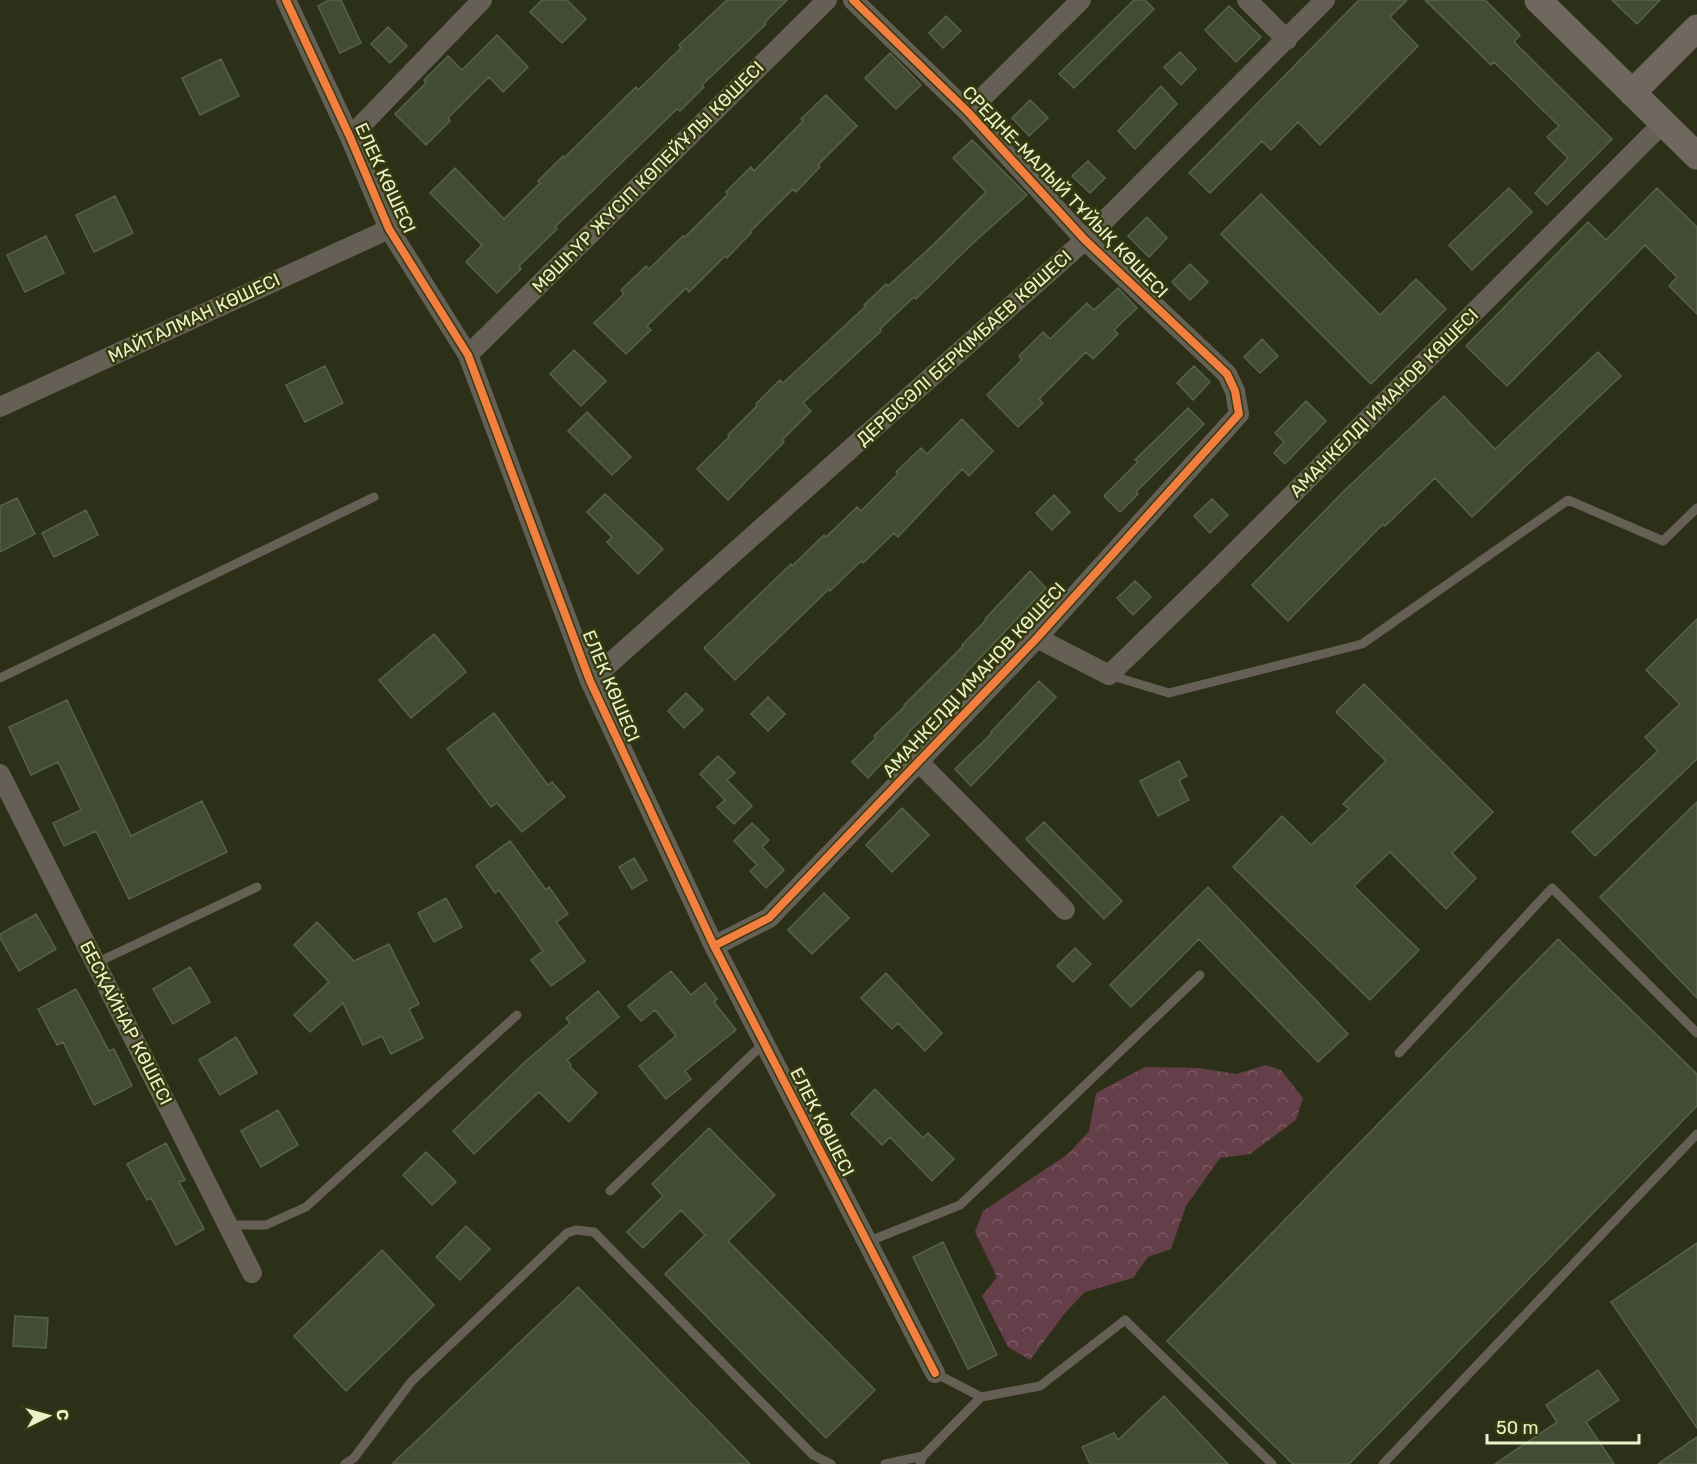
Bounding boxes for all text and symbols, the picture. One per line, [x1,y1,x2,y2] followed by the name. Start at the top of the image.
[527,56,769,298] street label: МӘШҺҮР ЖҮСІП КӨПЕЙҰЛЫ КӨШЕСІ
[958,81,1172,303] street label: СРЕДНЕ-МАЛЫЙ ТҰЙЫҚ КӨШЕСІ
[350,119,420,237] street label: ЕЛЕК КӨШЕСІ
[852,245,1076,451] street label: ДЕРБІСӘЛІ БЕРКІМБАЕВ КӨШЕСІ
[105,268,283,368] street label: МАЙТАЛМАН КӨШЕСІ
[1285,304,1483,502] street label: АМАНКЕЛДІ ИМАНОВ КӨШЕСІ
[878,578,1070,782] street label: АМАНКЕЛДІ ИМАНОВ КӨШЕСІ
[578,627,644,745] street label: ЕЛЕК КӨШЕСІ
[75,937,177,1109] street label: БЕСҚАЙНАР КӨШЕСІ
[785,1064,859,1180] street label: ЕЛЕК КӨШЕСІ
[18,1386,78,1446] north arrow
[1487,1407,1638,1445] scale bar
[52,1408,72,1421] text: С
[1496,1417,1539,1439] text: 50 m

